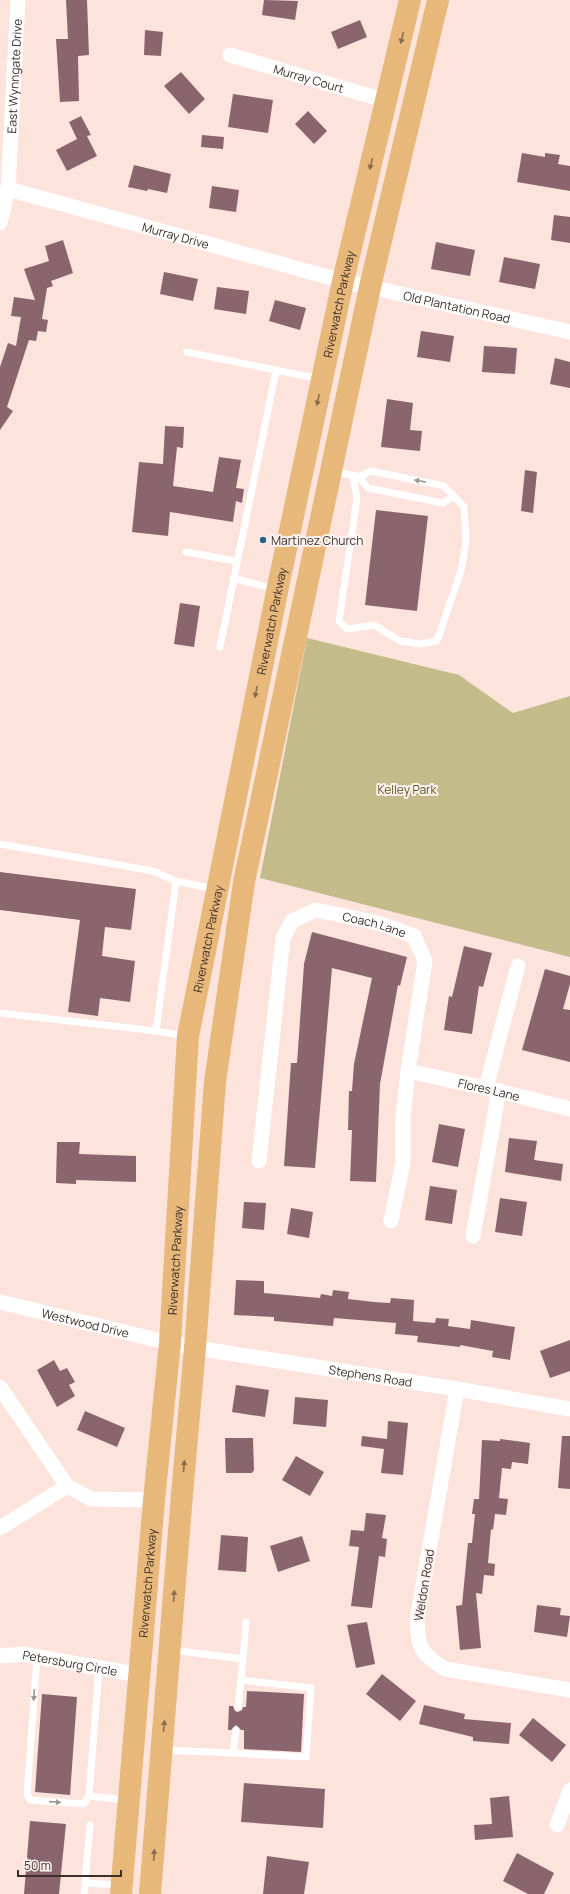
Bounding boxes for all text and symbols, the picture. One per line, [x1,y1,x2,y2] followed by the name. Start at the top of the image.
[2,18,25,134] street label: East Wynngate Drive
[398,32,404,44] one-way arrow
[271,60,346,96] street label: Murray Court
[368,158,374,171] one-way arrow
[140,218,211,252] street label: Murray Drive
[318,248,359,359] street label: Riverwatch Parkway
[402,286,512,327] street label: Old Plantation Road
[314,394,320,406] one-way arrow
[414,478,426,484] one-way arrow
[271,532,363,549] place label: Martinez Church
[258,535,268,545] marker: Martinez Church
[252,565,291,676] street label: Riverwatch Parkway
[253,686,259,698] one-way arrow
[378,781,437,798] park label: Kelley Park
[188,883,227,994] street label: Riverwatch Parkway
[341,907,409,941] street label: Coach Lane
[457,1074,522,1105] street label: Flores Lane
[163,1205,187,1315] street label: Riverwatch Parkway
[40,1304,131,1341] street label: Westwood Drive
[328,1360,413,1390] street label: Stephens Road
[181,1460,188,1472] one-way arrow
[134,1527,160,1638] street label: Riverwatch Parkway
[410,1548,438,1622] street label: Weldon Road
[170,1590,177,1602] one-way arrow
[21,1646,119,1679] street label: Petersburg Circle
[31,1689,38,1702] one-way arrow
[160,1719,167,1732] one-way arrow
[49,1798,61,1805] one-way arrow
[150,1849,157,1861] one-way arrow
[18,1852,121,1878] scale bar
[24,1857,51,1874] text: 50 m

